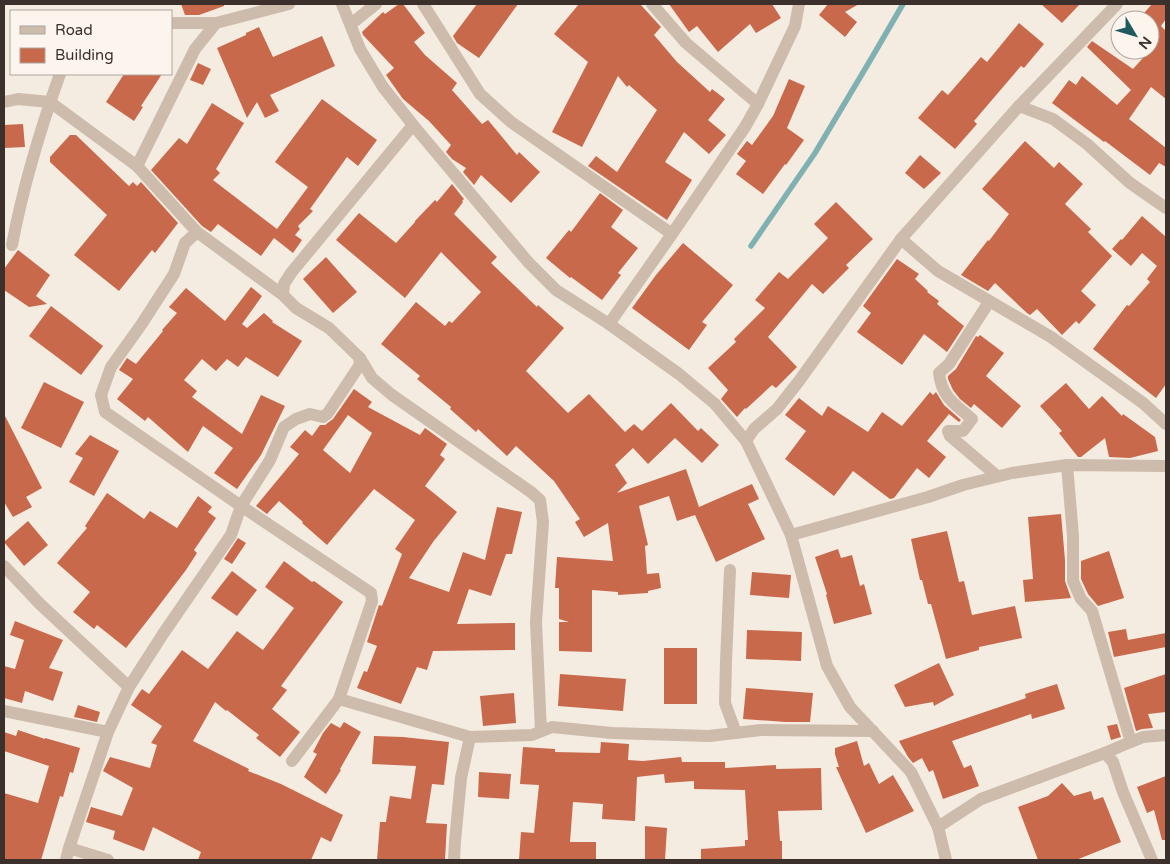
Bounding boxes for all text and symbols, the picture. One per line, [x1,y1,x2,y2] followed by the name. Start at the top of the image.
[10,10,172,75] legend
[1110,10,1160,60] north arrow
[55,21,93,39] text: Road
[1135,33,1155,52] text: N
[55,46,114,64] text: Building

